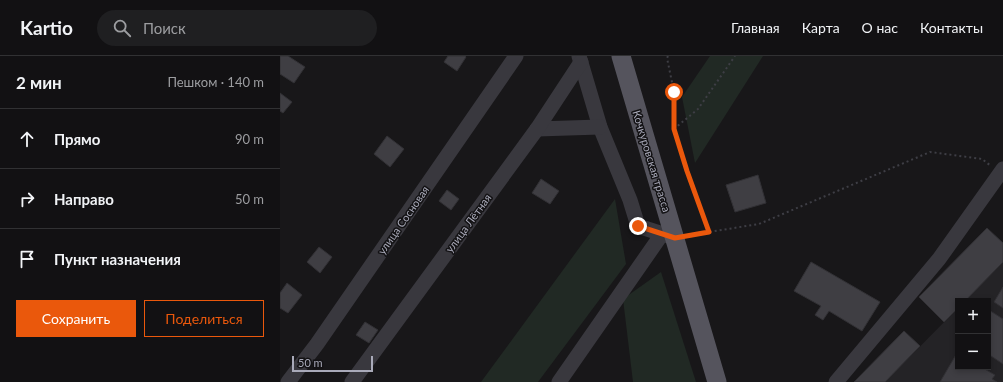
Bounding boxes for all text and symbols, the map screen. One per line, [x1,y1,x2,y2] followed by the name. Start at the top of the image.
[97,10,377,46] search box
[20,16,73,39] text: Kartio
[111,17,133,39] icon: search
[143,19,186,37] text: Поиск
[731,19,780,36] text: Главная
[802,19,840,36] text: Карта
[862,19,898,36] text: О нас
[920,19,983,36] text: Контакты
[16,72,62,93] text: 2 мин
[167,74,264,90] text: Пешком · 140 m
[665,83,683,101] route start
[630,109,674,213] street label: Кочкуровская трасса
[16,128,38,150] icon: ahead
[54,130,100,148] text: Прямо
[235,131,264,147] text: 90 m
[375,183,431,257] street label: улица Сосновая
[16,188,38,210] icon: right
[54,190,114,208] text: Направо
[235,191,264,207] text: 50 m
[442,191,494,255] street label: улица Лётная
[629,217,647,235] route end
[16,248,38,270] icon: arrive
[54,250,181,268] text: Пункт назначения
[955,298,991,370] map controls
[955,298,991,334] button: +
[16,300,136,337] button: Сохранить
[144,300,264,337] button: Поделиться
[955,334,991,370] button: −
[292,354,373,373] scale bar
[298,356,323,369] text: 50 m

